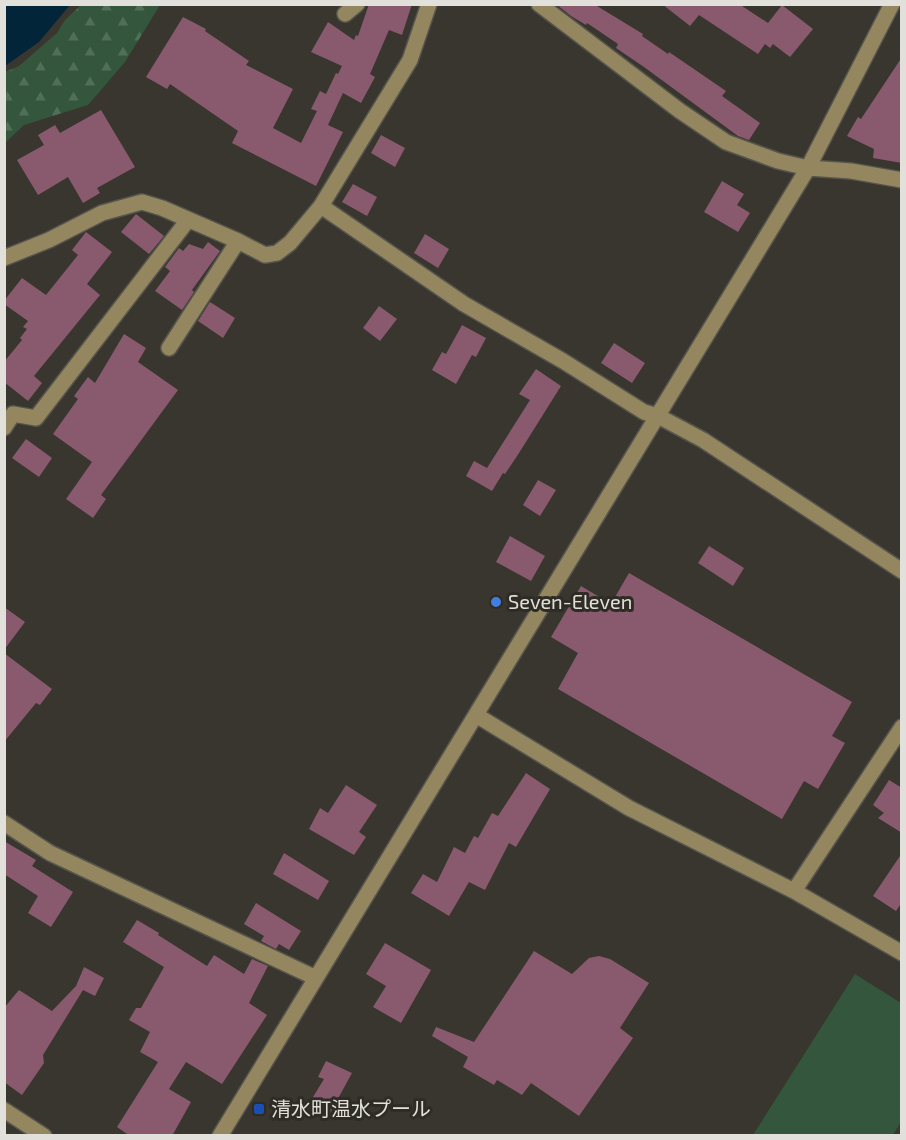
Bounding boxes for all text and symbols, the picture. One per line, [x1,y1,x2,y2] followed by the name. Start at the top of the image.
[508,589,632,613] place label: Seven-Eleven
[489,595,503,609] marker: Seven-Eleven
[271,1096,431,1120] place label: 清水町温水プール
[252,1102,266,1116] marker: 清水町温水プール

